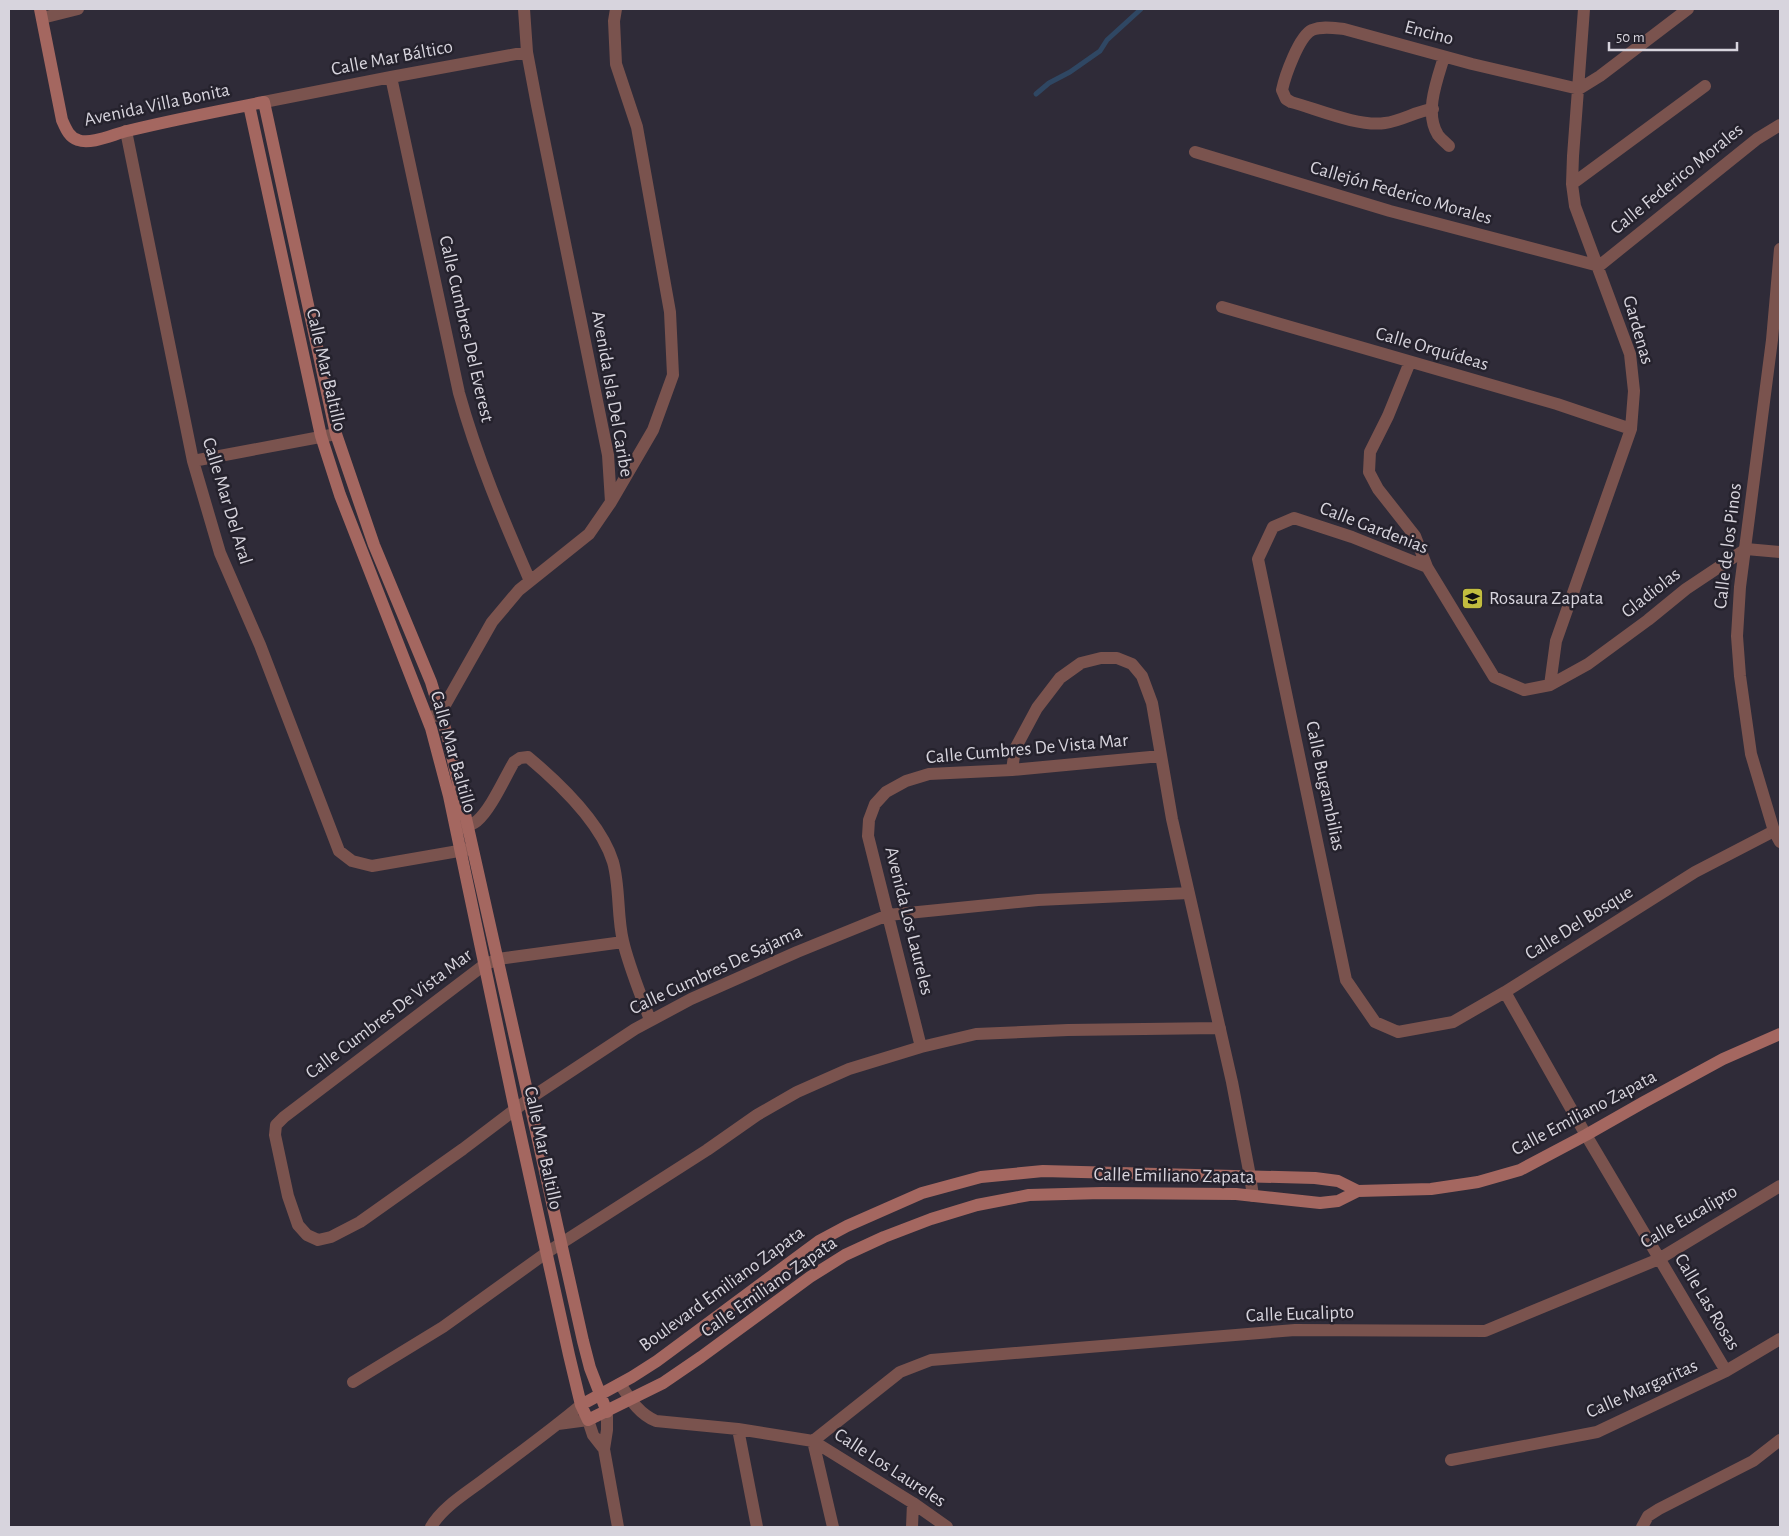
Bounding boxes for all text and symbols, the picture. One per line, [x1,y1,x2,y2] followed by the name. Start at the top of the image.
[1402,17,1456,49] street label: Encino
[1609,20,1736,52] scale bar
[1616,30,1645,45] text: 50 m
[330,37,454,79] street label: Calle Mar Báltico
[82,80,232,130] street label: Avenida Villa Bonita
[1607,120,1747,238] street label: Calle Federico Morales
[1308,158,1494,228] street label: Callejón Federico Morales
[435,234,497,424] street label: Calle Cumbres Del Everest
[1619,294,1657,366] street label: Gardenas
[303,307,349,433] street label: Calle Mar Baltillo
[588,310,636,478] street label: Avenida Isla Del Caribe
[1373,324,1491,374] street label: Calle Orquídeas
[199,435,255,567] street label: Calle Mar Del Aral
[1711,482,1745,610] street label: Calle de los Pinos
[1317,499,1431,557] street label: Calle Gardenias
[1618,564,1684,622] street label: Gladiolas
[1461,586,1485,610] school or university icon: Rosaura Zapata
[1489,589,1604,608] place label: Rosaura Zapata
[427,689,479,815] street label: Calle Mar Baltillo
[1302,719,1348,853] street label: Calle Bugambilias
[925,731,1129,767] street label: Calle Cumbres De Vista Mar
[881,845,937,997] street label: Avenida Los Laureles
[1522,882,1636,964] street label: Calle Del Bosque
[627,922,805,1018] street label: Calle Cumbres De Sajama
[302,945,476,1083] street label: Calle Cumbres De Vista Mar
[1508,1067,1660,1159] street label: Calle Emiliano Zapata
[521,1085,565,1211] street label: Calle Mar Baltillo
[1093,1165,1255,1187] street label: Calle Emiliano Zapata
[1637,1182,1741,1252] street label: Calle Eucalipto
[636,1223,808,1355] street label: Boulevard Emiliano Zapata
[698,1233,841,1341] street label: Calle Emiliano Zapata
[1671,1250,1743,1354] street label: Calle Las Rosas
[1246,1303,1354,1325] street label: Calle Eucalipto
[1583,1356,1701,1422] street label: Calle Margaritas
[831,1425,949,1511] street label: Calle Los Laureles

